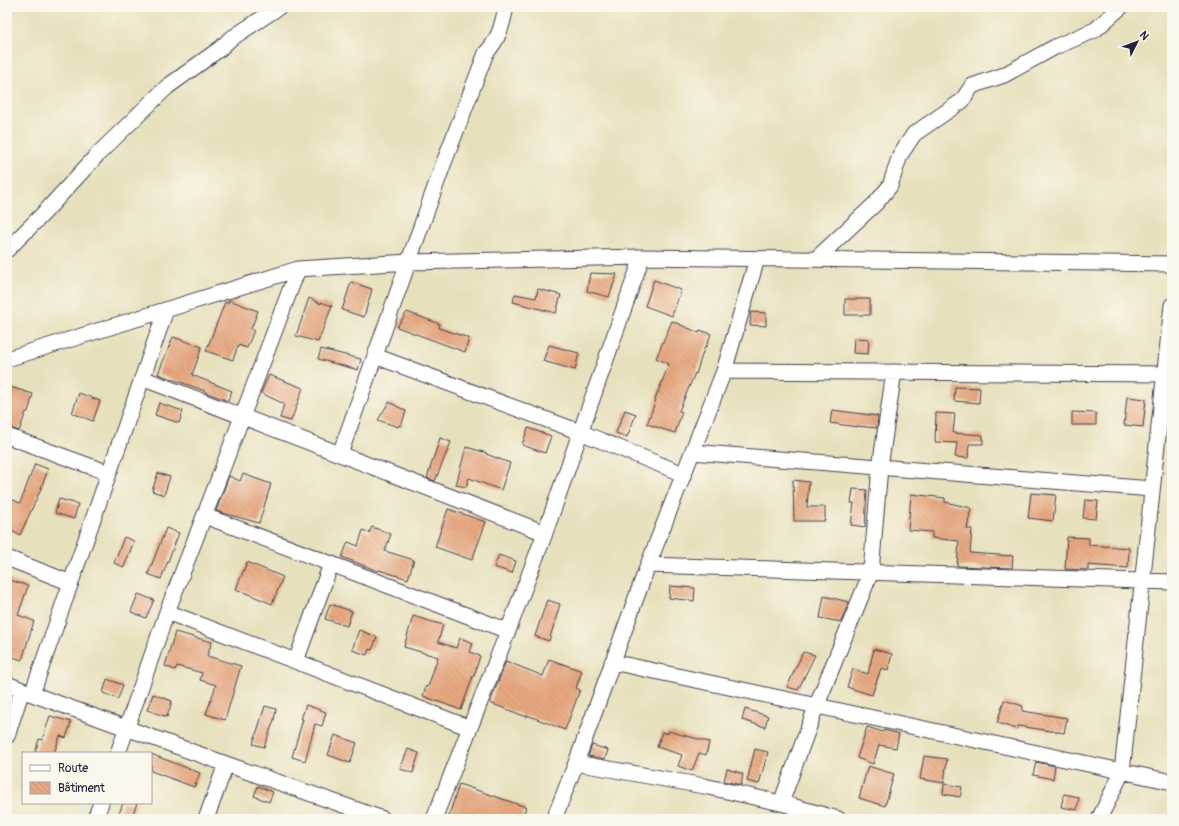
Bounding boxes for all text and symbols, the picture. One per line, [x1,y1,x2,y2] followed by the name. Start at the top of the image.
[1117,22,1157,62] north arrow
[1137,29,1152,43] text: N
[22,752,152,804] legend
[58,761,88,776] text: Route
[58,781,105,796] text: Bâtiment

